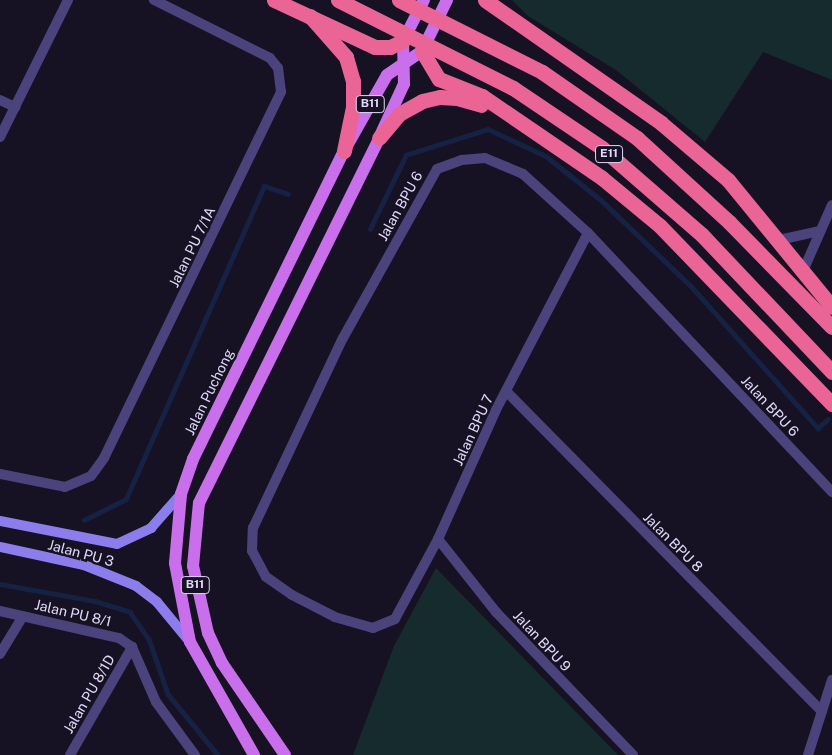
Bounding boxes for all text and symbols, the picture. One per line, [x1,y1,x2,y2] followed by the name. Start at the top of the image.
[355,95,385,114] road number: B11
[594,144,624,164] road number: E11
[374,168,426,244] street label: Jalan BPU 6
[165,204,219,290] street label: Jalan PU 7/1A
[181,346,237,438] street label: Jalan Puchong
[738,372,802,440] street label: Jalan BPU 6
[449,392,497,468] street label: Jalan BPU 7
[640,509,706,575] street label: Jalan BPU 8
[46,536,116,570] street label: Jalan PU 3
[180,576,210,594] road number: B11
[33,596,113,630] street label: Jalan PU 8/1
[510,607,574,675] street label: Jalan BPU 9
[60,652,118,736] street label: Jalan PU 8/1D

